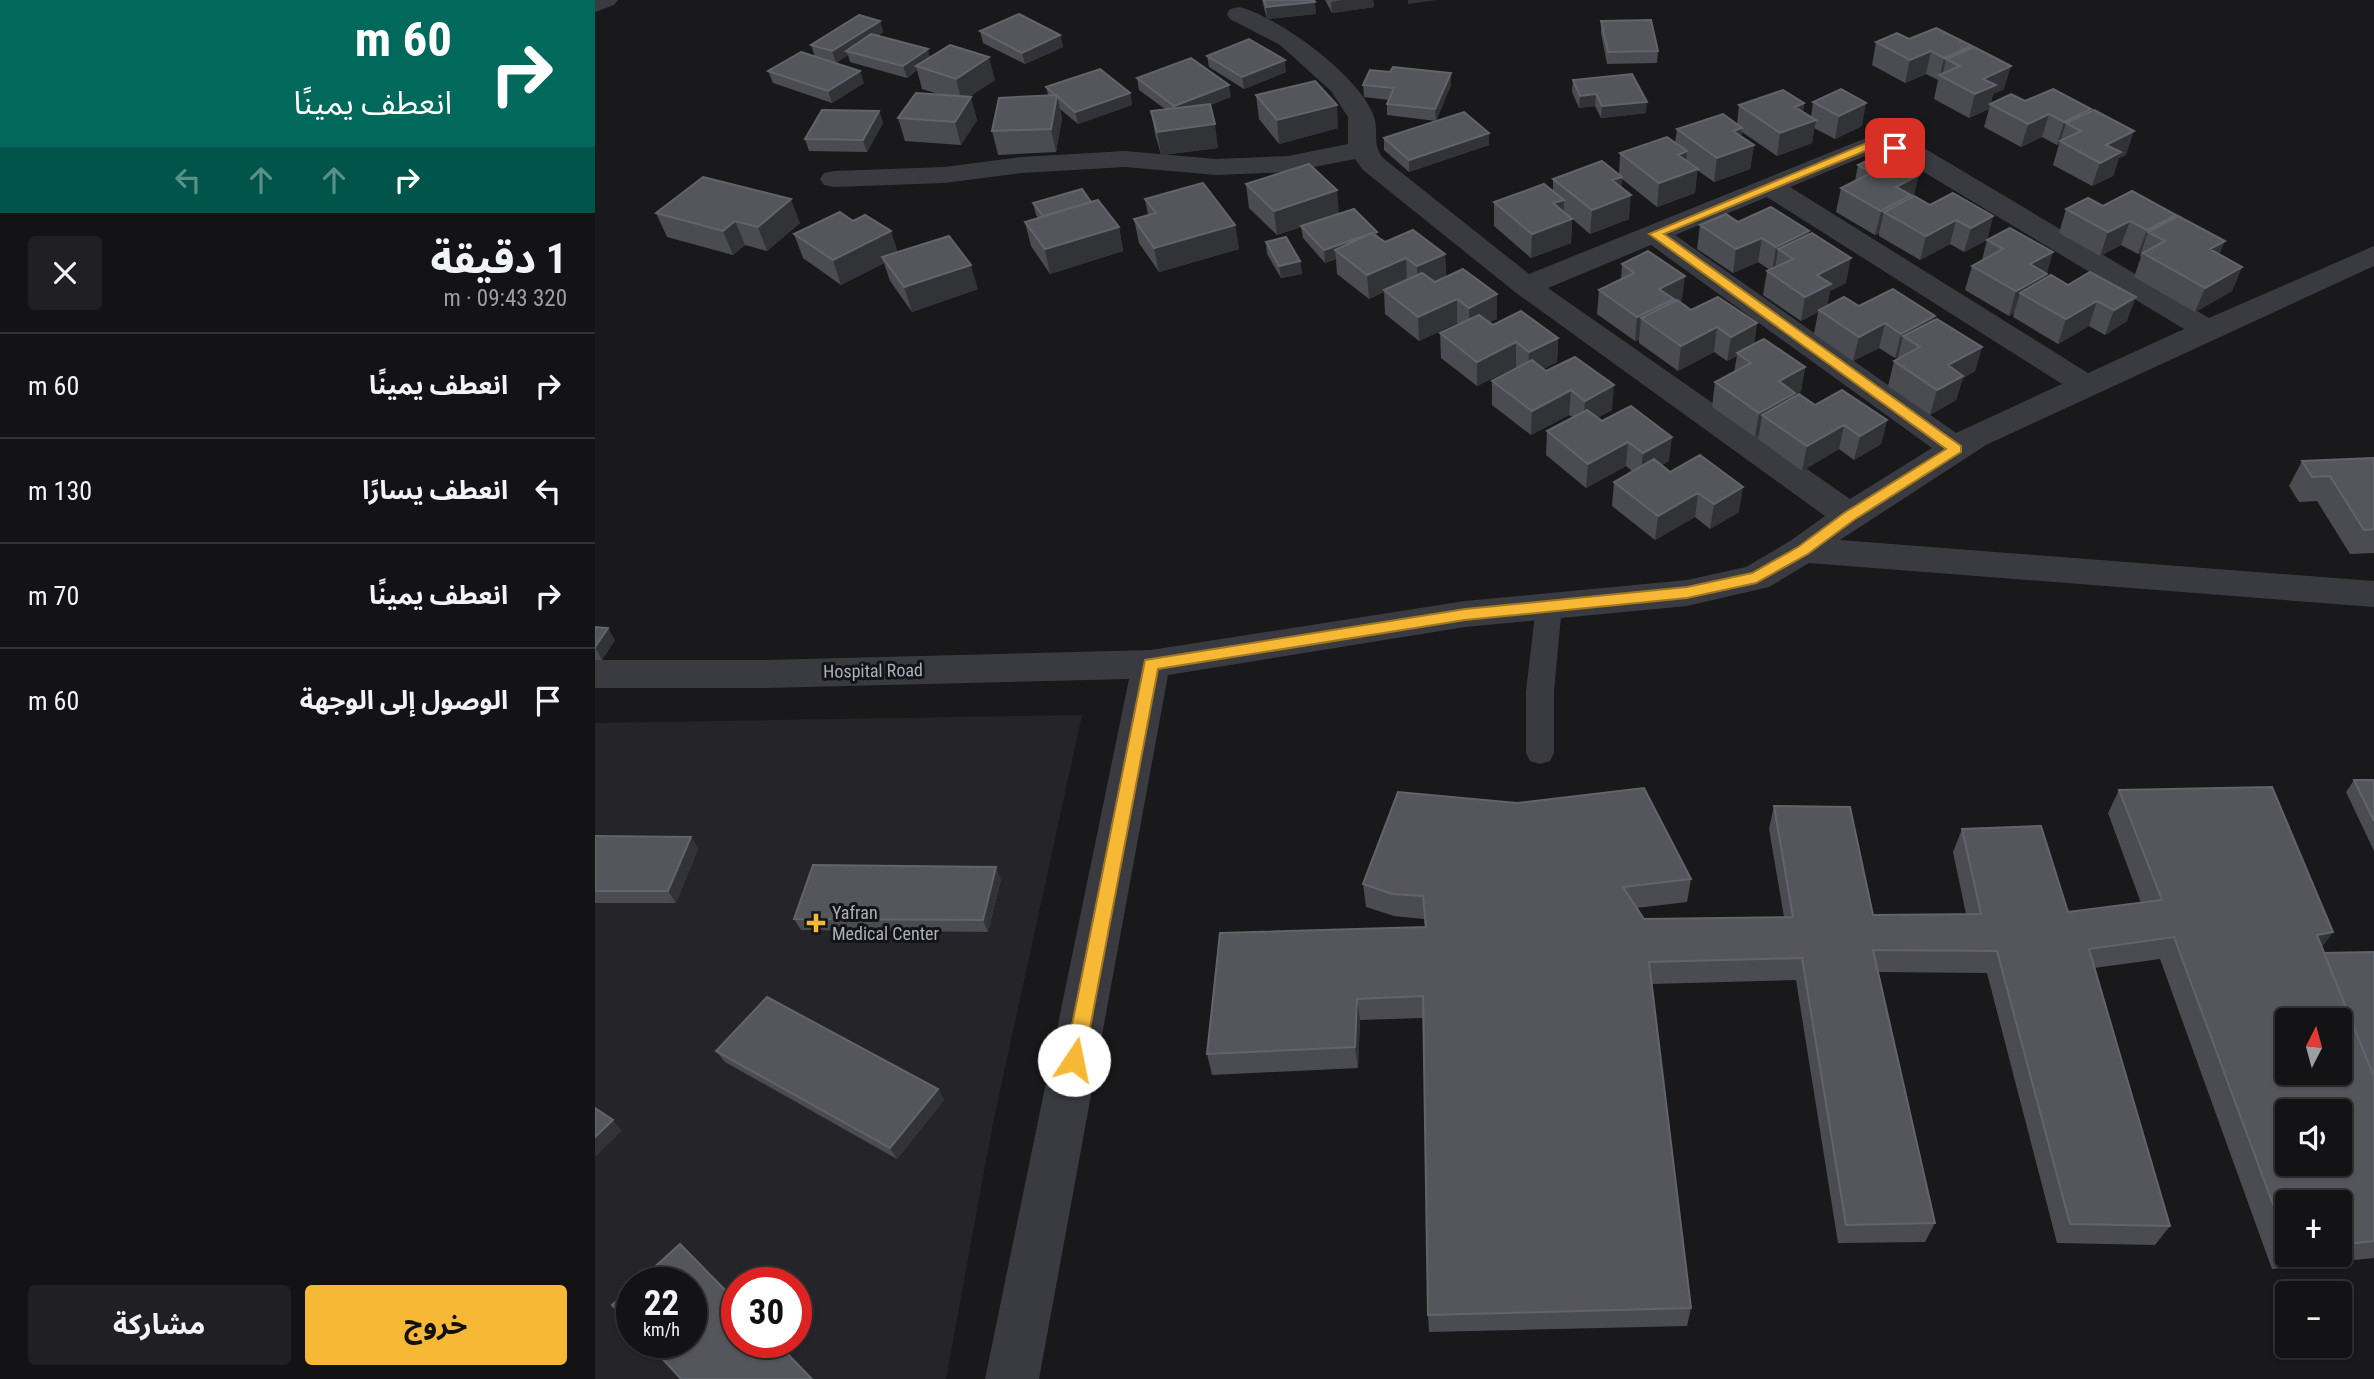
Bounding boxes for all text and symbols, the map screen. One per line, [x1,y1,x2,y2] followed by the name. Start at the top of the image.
[355,11,452,68] text: 60 m
[476,28,567,119] icon: right
[294,84,452,122] text: انعطف يمينًا
[1865,118,1925,178] pin
[1876,129,1914,167] icon: arrive
[169,161,207,199] icon: left
[242,161,280,199] icon: ahead
[315,161,353,199] icon: ahead
[388,161,426,199] icon: right
[430,234,567,283] text: 1 دقيقة
[28,236,102,310] button: close
[443,285,567,312] text: 320 m · 09:43
[529,367,567,405] icon: right
[369,370,508,400] text: انعطف يمينًا
[28,371,79,401] text: 60 m
[529,472,567,510] icon: left
[362,475,508,505] text: انعطف يسارًا
[28,476,92,506] text: 130 m
[529,577,567,615] icon: right
[369,580,508,610] text: انعطف يمينًا
[28,581,79,611] text: 70 m
[823,659,923,682] street label: Hospital Road
[529,682,567,720] icon: arrive
[300,685,508,715] text: الوصول إلى الوجهة
[28,686,79,716] text: 60 m
[832,902,939,944] place label: Yafran Medical Center
[806,913,826,933] marker: Yafran Medical Center
[2275,1008,2352,1085] north arrow
[2275,1008,2352,1358] map controls
[1037,1023,1111,1097] position arrow
[2275,1099,2352,1176] button: sound
[2275,1190,2352,1267] button: +
[721,1267,812,1358] speed limit sign: 30
[2275,1281,2352,1358] button: −
[644,1283,679,1324] text: 22
[28,1285,291,1365] button: مشاركة
[305,1285,567,1365] button: خروج
[643,1319,680,1340] text: km/h

